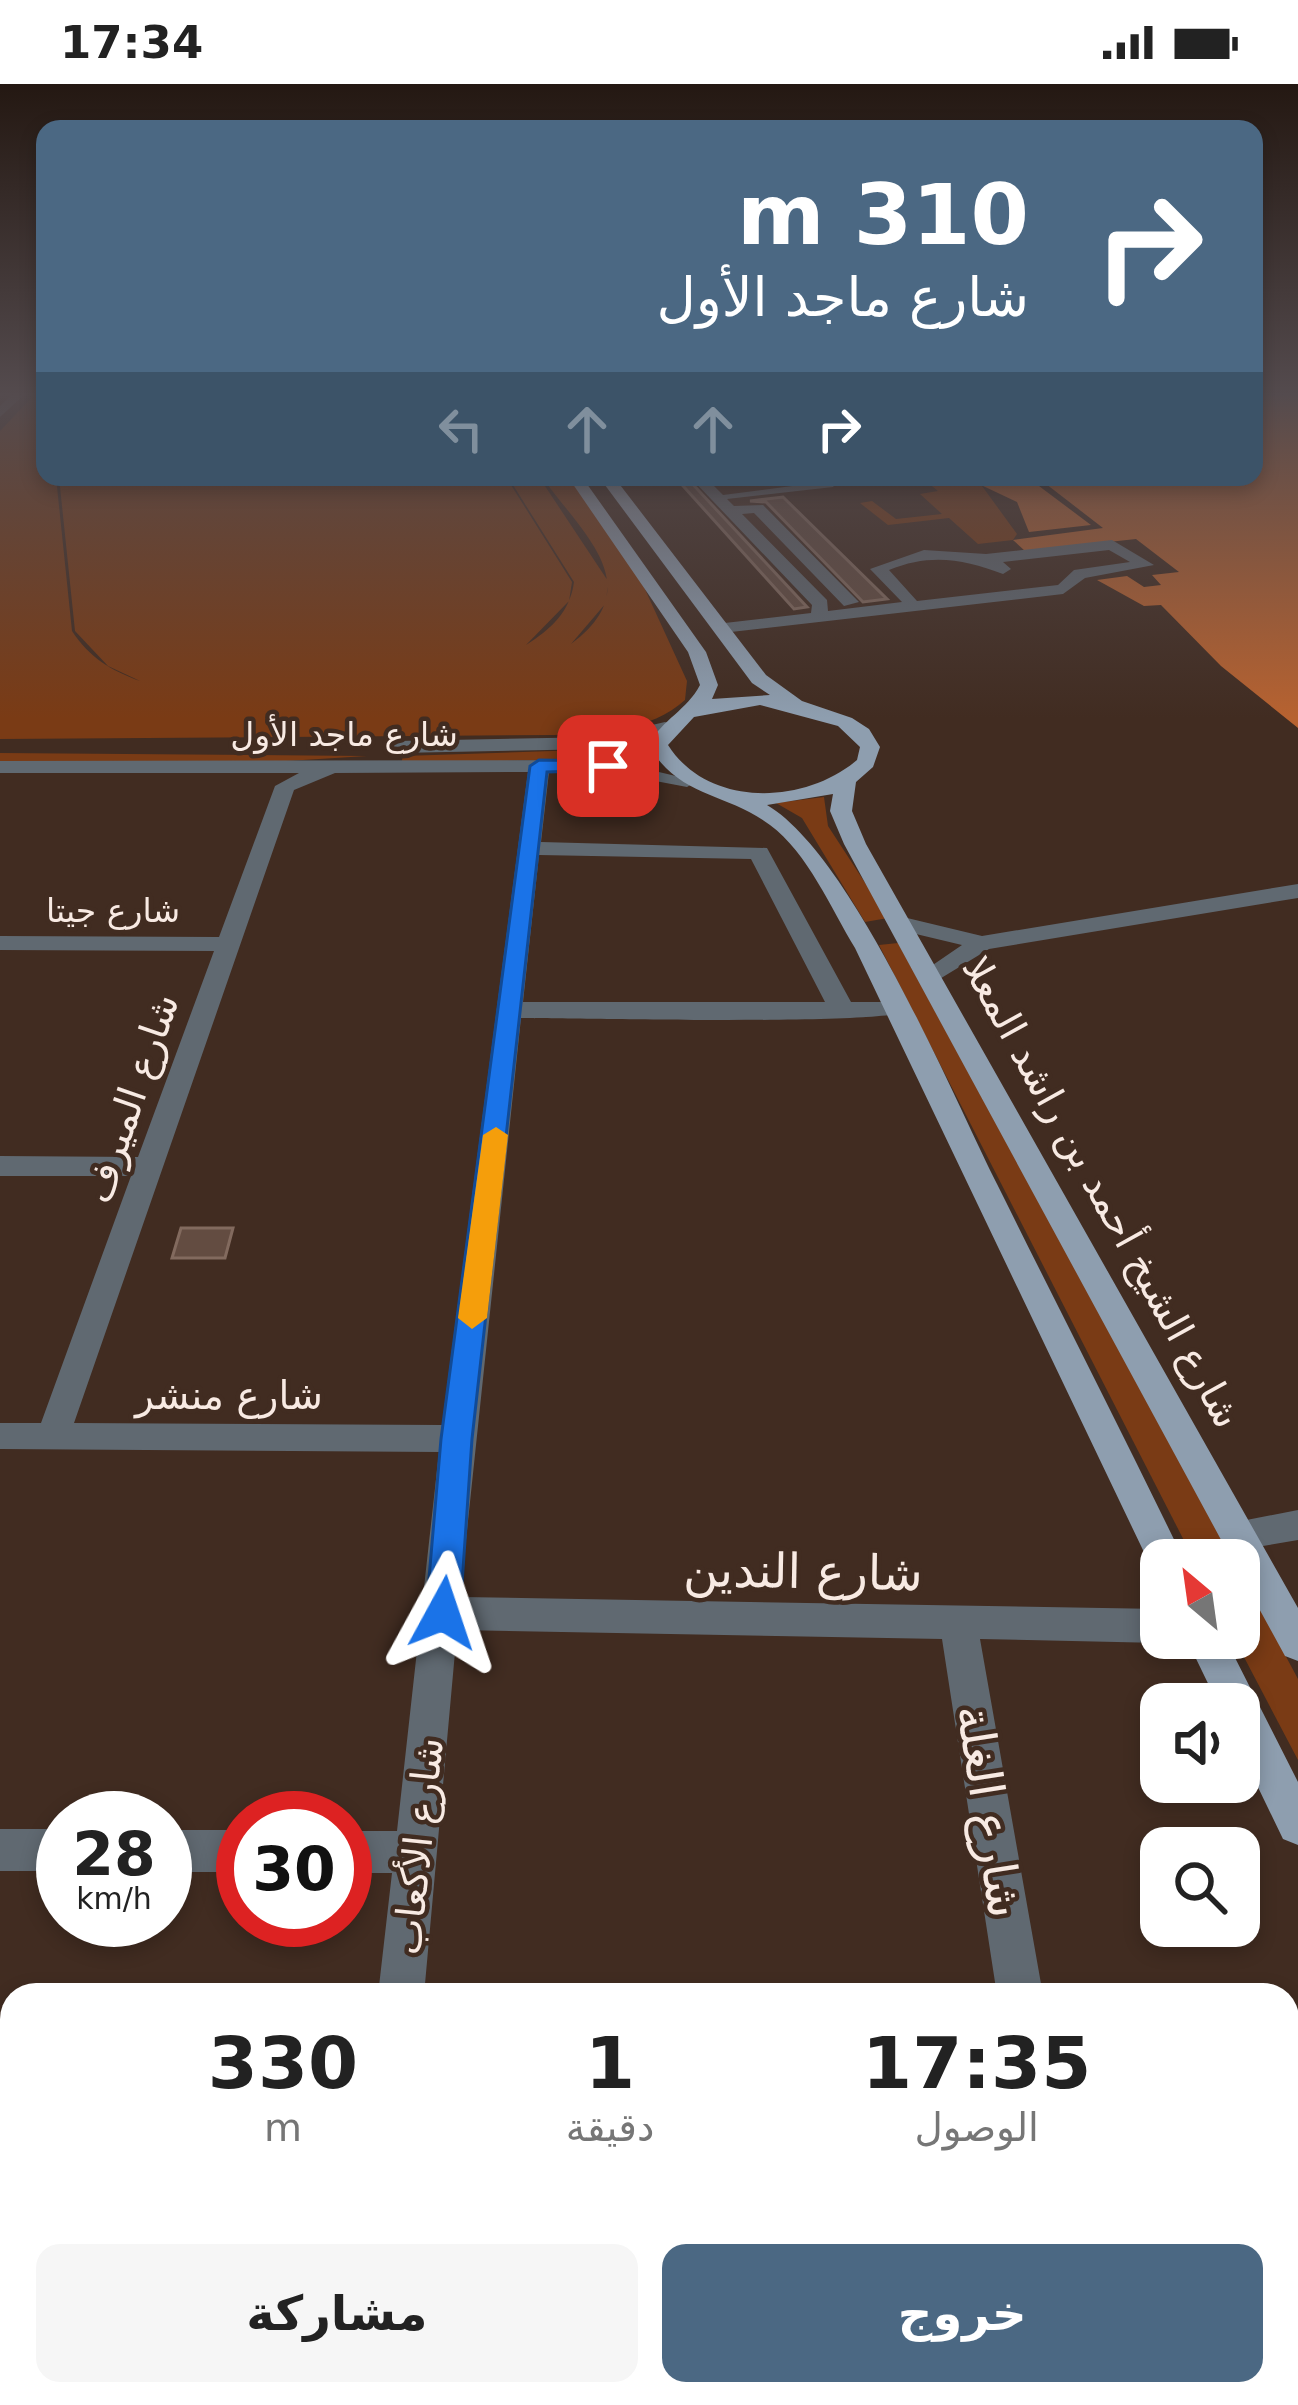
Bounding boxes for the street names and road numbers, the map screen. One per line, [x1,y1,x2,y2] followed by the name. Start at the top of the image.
[230,714,458,754] street label: شارع ماجد الأول
[46,891,180,930] street label: شارع جيتا
[953,947,1253,1436] street label: شارع الشيخ أحمد بن راشد المعلا
[74,988,189,1209] street label: شارع الميرف
[133,1373,323,1419] street label: شارع منشر
[683,1541,923,1602] street label: شارع الندين
[945,1701,1034,1922] street label: شارع الغلة
[382,1735,453,1957] street label: شارع الأكعاب

